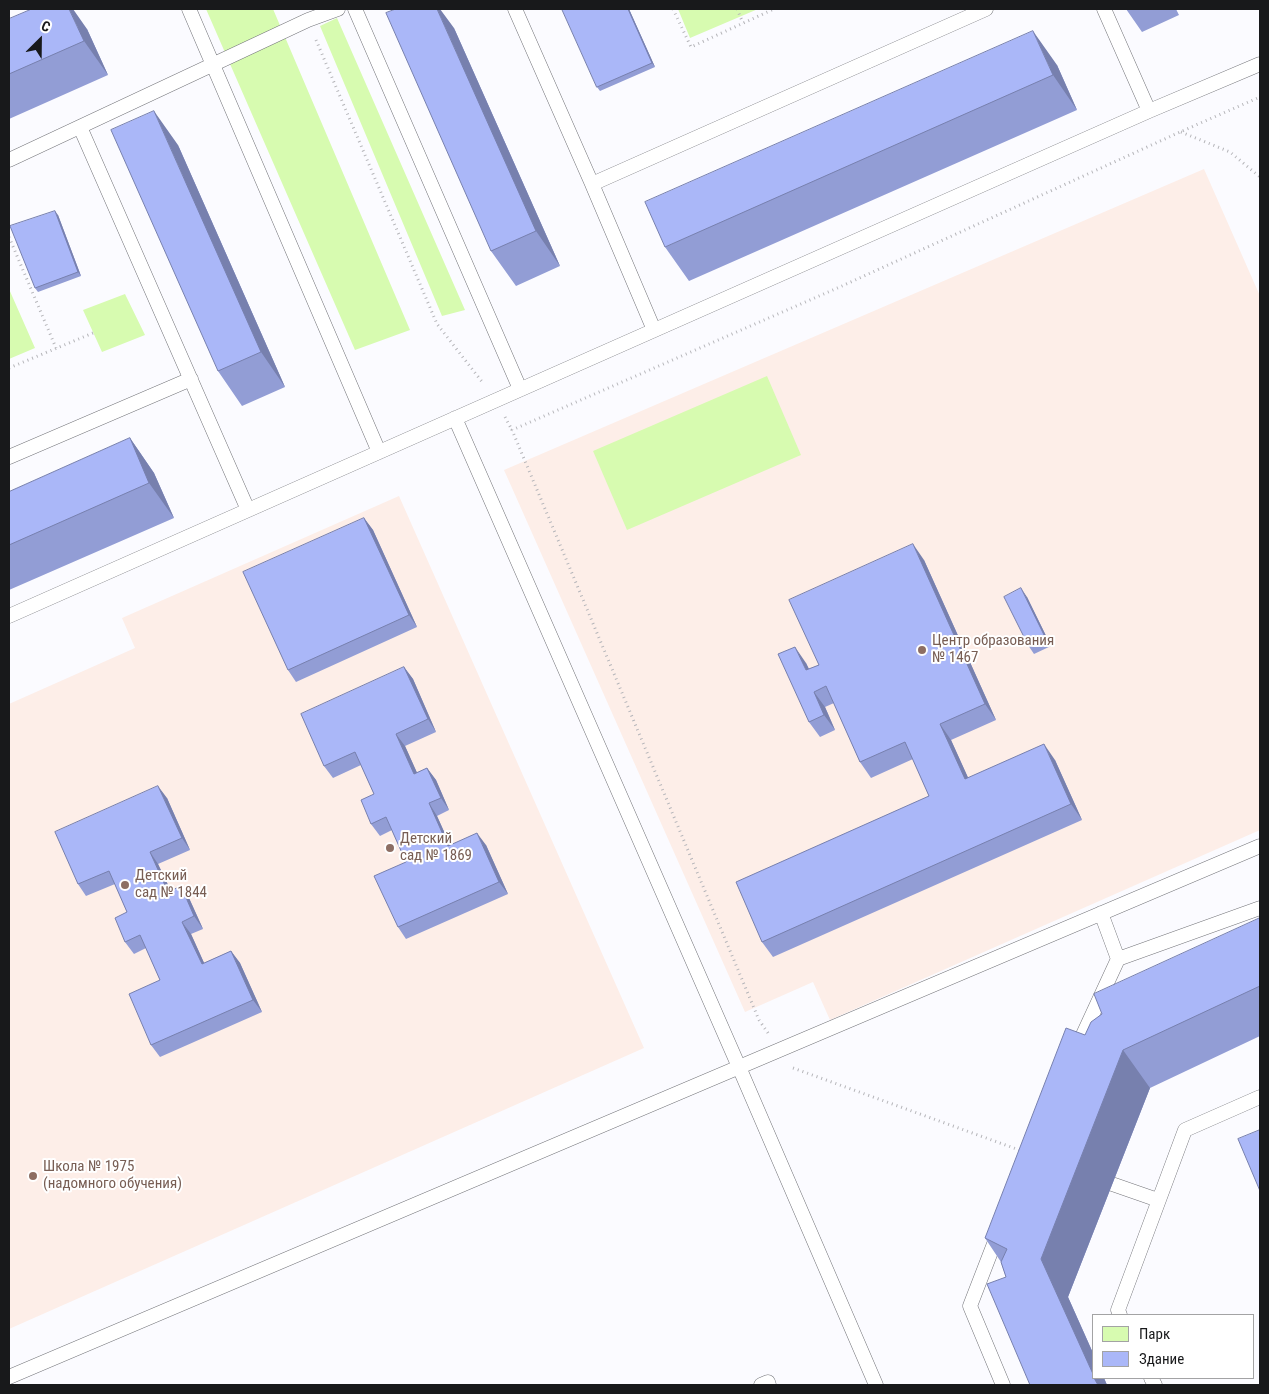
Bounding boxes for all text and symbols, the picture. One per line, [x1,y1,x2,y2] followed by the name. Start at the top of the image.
[15,15,65,65] north arrow
[39,17,53,35] text: С
[932,632,1054,667] place label: Центр образования № 1467
[916,644,928,656] marker: Центр образования № 1467
[400,830,472,865] place label: Детский сад № 1869
[384,842,396,854] marker: Детский сад № 1869
[135,867,207,902] place label: Детский сад № 1844
[119,879,131,891] marker: Детский сад № 1844
[43,1158,182,1193] place label: Школа № 1975 (надомного обучения)
[27,1170,39,1182] marker: Школа № 1975 (надомного обучения)
[1092,1314,1254,1379] legend
[1139,1325,1170,1343] text: Парк
[1139,1350,1184,1368] text: Здание

